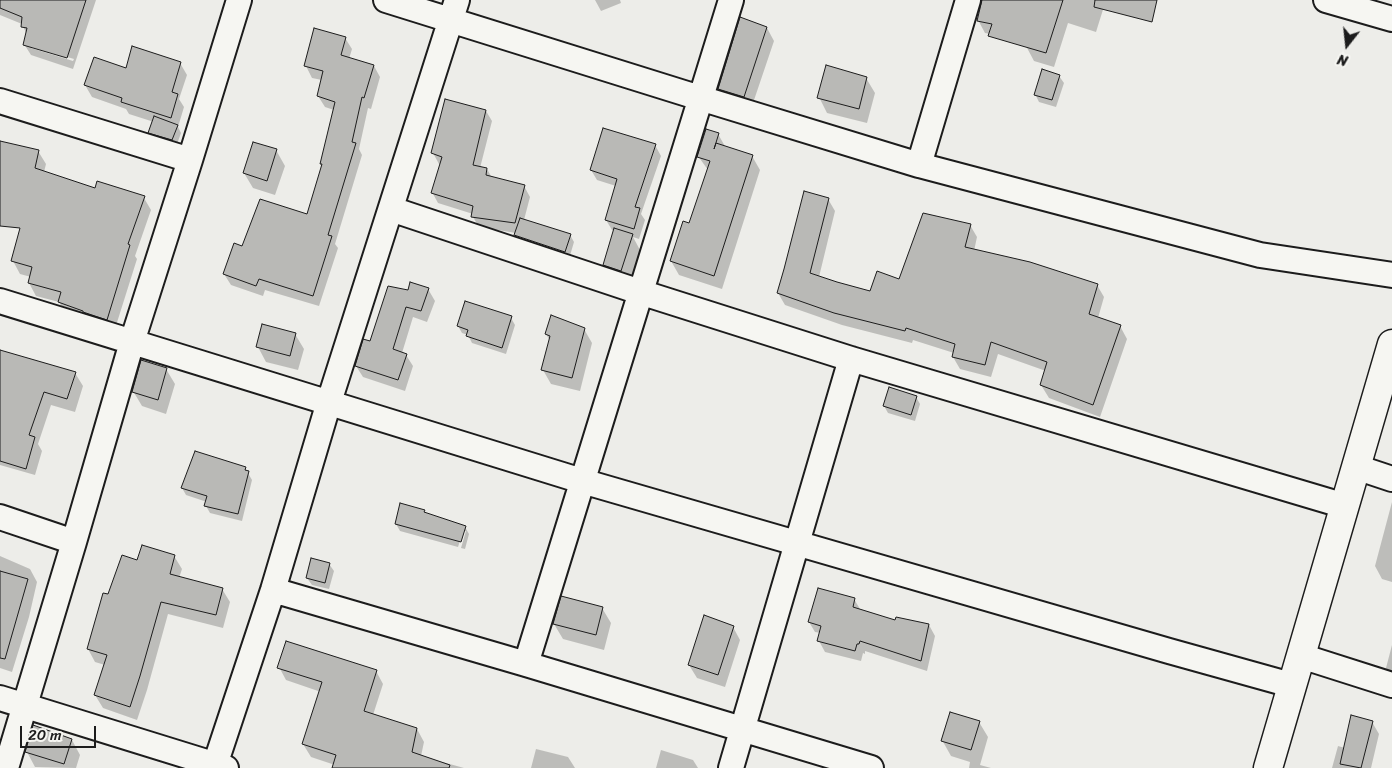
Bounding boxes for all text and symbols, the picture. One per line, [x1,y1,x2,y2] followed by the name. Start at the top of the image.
[1322,20,1372,70] north arrow
[1335,47,1351,73] text: N
[22,716,99,748] scale bar
[28,722,62,748] text: 20 m

